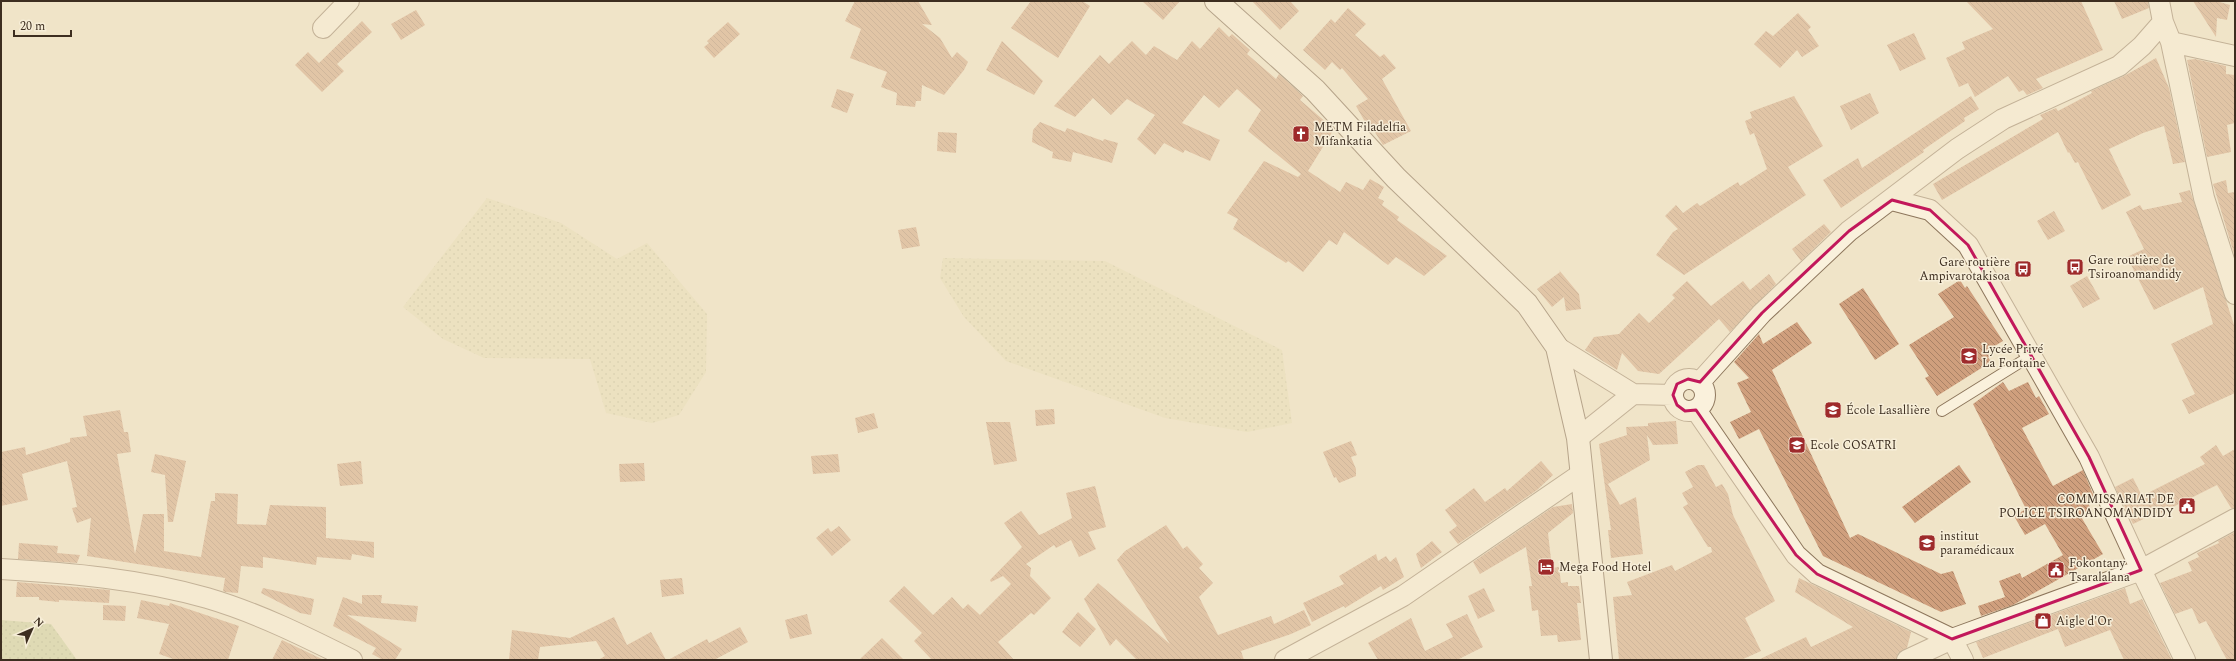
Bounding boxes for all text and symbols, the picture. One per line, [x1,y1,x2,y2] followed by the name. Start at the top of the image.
[14,12,71,38] scale bar
[20,17,45,36] text: 20 m
[1314,118,1406,151] place label: METM Filadelfia Mifankatia
[1291,124,1311,144] church icon: METM Filadelfia Mifankatia
[2088,251,2182,284] place label: Gare routière de Tsiroanomandidy
[1919,253,2010,286] place label: Gare routière Ampivarotakisoa
[2065,257,2085,277] bus stop icon: Gare routière de Tsiroanomandidy
[2013,259,2033,279] bus stop icon: Gare routière Ampivarotakisoa
[1982,340,2046,373] place label: Lycée Privé La Fontaine
[1959,346,1979,366] school or university icon: Lycée Privé La Fontaine
[1823,400,1843,420] school or university icon: École Lasallière
[1846,401,1930,420] place label: École Lasallière
[1787,435,1807,455] school or university icon: Ecole COSATRI
[1810,436,1896,455] place label: Ecole COSATRI
[1999,490,2174,523] place label: COMMISSARIAT DE POLICE TSIROANOMANDIDY
[2177,496,2197,516] public building icon: COMMISSARIAT DE POLICE TSIROANOMANDIDY
[1940,527,2014,560] place label: institut paramédicaux
[1917,533,1937,553] school or university icon: institut paramédicaux
[2069,554,2130,587] place label: Fokontany Tsaralalana
[1536,557,1556,577] hotel icon: Mega Food Hotel
[1559,558,1651,577] place label: Mega Food Hotel
[2046,560,2066,580] public building icon: Fokontany Tsaralalana
[12,609,52,649] north arrow
[2033,611,2053,631] shop icon: Aigle d'Or
[2056,612,2112,631] place label: Aigle d'Or
[30,613,48,631] text: N

